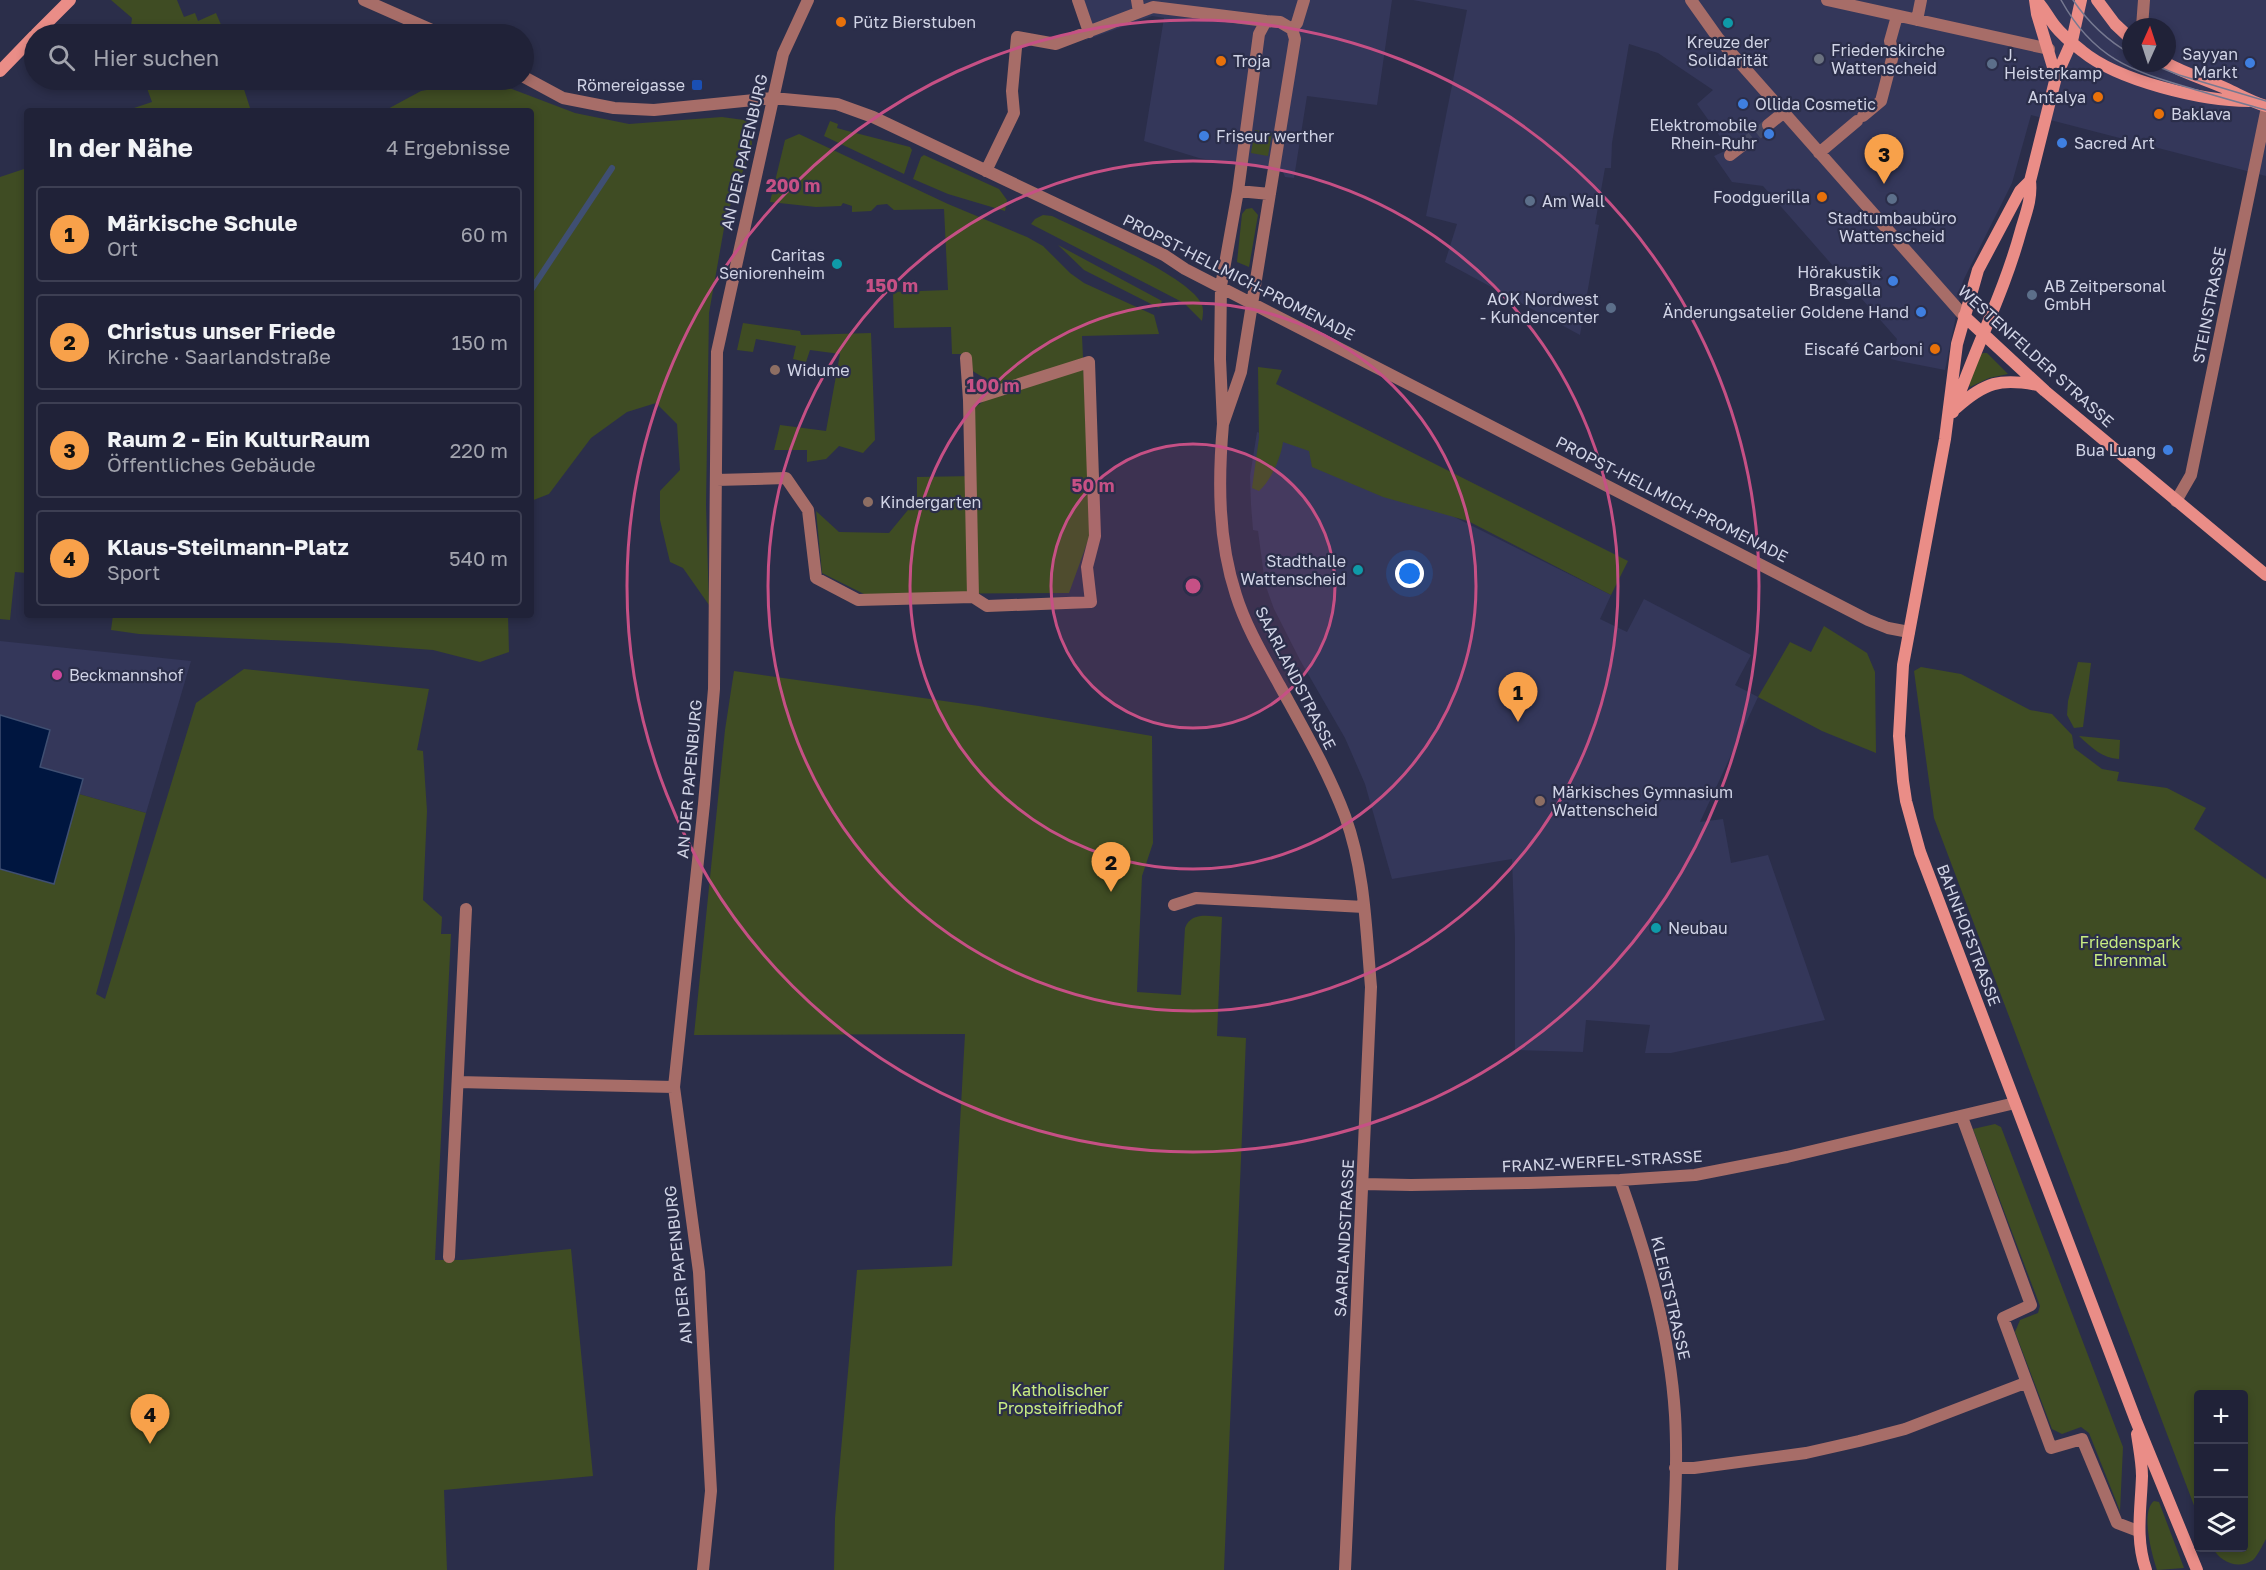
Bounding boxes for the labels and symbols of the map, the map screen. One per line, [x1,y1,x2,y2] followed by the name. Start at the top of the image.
[853,12,976,32] place label: Pütz Bierstuben
[834,15,848,29] marker: Pütz Bierstuben
[1721,16,1735,30] marker: Kreuze der Solidarität
[2122,18,2176,72] north arrow
[1687,32,1769,70] place label: Kreuze der Solidarität
[1831,40,1945,78] place label: Friedenskirche Wattenscheid
[2182,44,2238,82] place label: Sayyan Markt
[2004,45,2102,83] place label: J. Heisterkamp
[1233,51,1271,71] place label: Troja
[1812,52,1826,66] marker: Friedenskirche Wattenscheid
[1214,54,1228,68] marker: Troja
[2243,56,2257,70] marker: Sayyan Markt
[1985,57,1999,71] marker: J. Heisterkamp
[716,72,772,232] street label: AN DER PAPENBURG
[576,75,685,95] place label: Römereigasse
[690,78,704,92] marker: Römereigasse
[2028,87,2086,107] place label: Antalya
[2091,90,2105,104] marker: Antalya
[1755,94,1876,114] place label: Ollida Cosmetic
[1736,97,1750,111] marker: Ollida Cosmetic
[2171,104,2231,124] place label: Baklava
[2152,107,2166,121] marker: Baklava
[1649,115,1757,153] place label: Elektromobile Rhein-Ruhr
[1216,126,1334,146] place label: Friseur werther
[1762,127,1776,141] marker: Elektromobile Rhein-Ruhr
[1197,129,1211,143] marker: Friseur werther
[2074,133,2155,153] place label: Sacred Art
[1864,134,1904,184] pin: 3
[2055,136,2069,150] marker: Sacred Art
[766,174,820,196] text: 200 m
[1713,187,1810,207] place label: Foodguerilla
[1815,190,1829,204] marker: Foodguerilla
[1542,191,1605,211] place label: Am Wall
[1885,192,1899,206] marker: Stadtumbaubüro Wattenscheid
[1523,194,1537,208] marker: Am Wall
[1827,208,1957,246] place label: Stadtumbaubüro Wattenscheid
[1120,210,1358,344] street label: PROPST-HELLMICH-PROMENADE
[719,245,825,283] place label: Caritas Seniorenheim
[2188,245,2230,365] street label: STEINSTRASSE
[830,257,844,271] marker: Caritas Seniorenheim
[1797,262,1881,300] place label: Hörakustik Brasgalla
[866,274,918,296] text: 150 m
[1886,274,1900,288] marker: Hörakustik Brasgalla
[2044,276,2166,314] place label: AB Zeitpersonal GmbH
[1954,281,2118,431] street label: WESTENFELDER STRASSE
[2025,288,2039,302] marker: AB Zeitpersonal GmbH
[1480,289,1599,327] place label: AOK Nordwest - Kundencenter
[1604,301,1618,315] marker: AOK Nordwest - Kundencenter
[1663,302,1909,322] place label: Änderungsatelier Goldene Hand
[1914,305,1928,319] marker: Änderungsatelier Goldene Hand
[1804,339,1923,359] place label: Eiscafé Carboni
[1928,342,1942,356] marker: Eiscafé Carboni
[787,360,850,380] place label: Widume
[768,363,782,377] marker: Widume
[967,374,1019,396] text: 100 m
[1553,432,1791,566] street label: PROPST-HELLMICH-PROMENADE
[2075,440,2156,460] place label: Bua Luang
[2161,443,2175,457] marker: Bua Luang
[1072,474,1114,496] text: 50 m
[880,492,981,512] place label: Kindergarten
[861,495,875,509] marker: Kindergarten
[1240,551,1346,589] place label: Stadthalle Wattenscheid
[1395,559,1424,588] your location
[1351,563,1365,577] marker: Stadthalle Wattenscheid
[1183,576,1203,596] centre of rings
[1251,603,1341,753] street label: SAARLANDSTRASSE
[69,665,183,685] place label: Beckmannshof
[50,668,64,682] marker: Beckmannshof
[1498,672,1538,722] pin: 1
[672,699,706,859] street label: AN DER PAPENBURG
[1552,782,1733,820] place label: Märkisches Gymnasium Wattenscheid
[1533,794,1547,808] marker: Märkisches Gymnasium Wattenscheid
[1092,842,1130,892] pin: 2
[1933,861,2005,1009] street label: BAHNHOFSTRASSE
[1668,918,1728,938] place label: Neubau
[1649,921,1663,935] marker: Neubau
[2080,932,2180,970] park label: Friedenspark Ehrenmal
[1501,1146,1703,1176] street label: FRANZ-WERFEL-STRASSE
[1330,1159,1358,1317] street label: SAARLANDSTRASSE
[660,1185,696,1345] street label: AN DER PAPENBURG
[1647,1234,1695,1362] street label: KLEISTSTRASSE
[997,1380,1123,1418] park label: Katholischer Propsteifriedhof
[130,1394,170,1444] pin: 4

